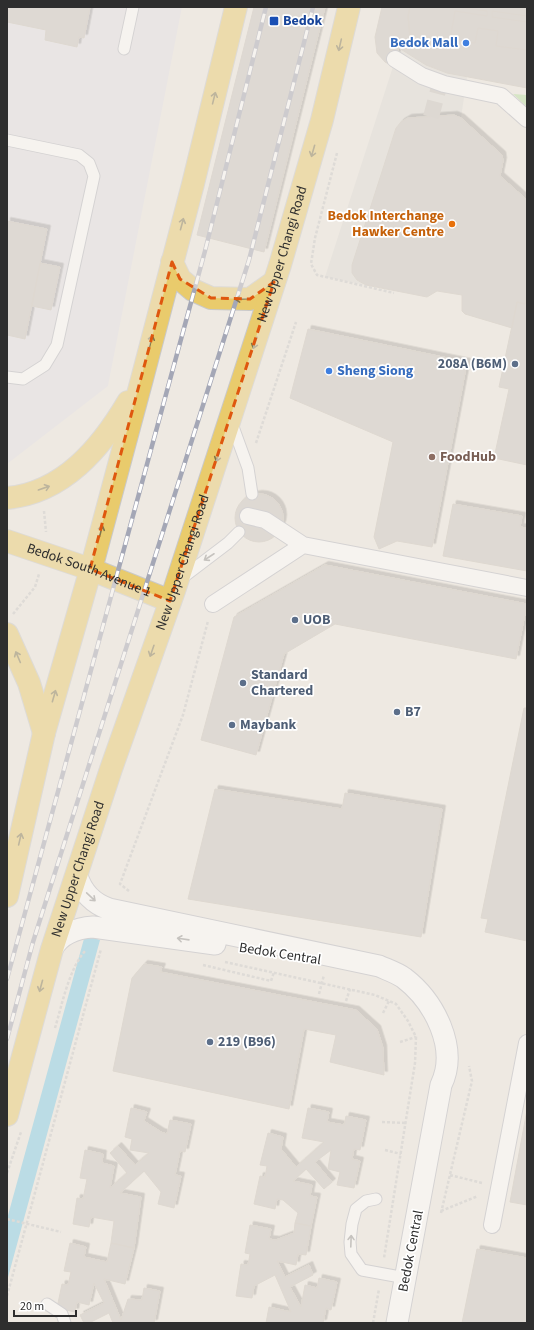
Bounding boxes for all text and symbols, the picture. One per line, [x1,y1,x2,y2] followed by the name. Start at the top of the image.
[283,11,323,31] place label: Bedok
[268,15,280,27] marker: Bedok
[390,33,458,53] place label: Bedok Mall
[336,38,344,51] one-way arrow
[461,38,471,48] marker: Bedok Mall
[211,92,218,105] one-way arrow
[309,144,316,157] one-way arrow
[252,184,312,325] street label: New Upper Changi Road
[328,206,444,242] place label: Bedok Interchange Hawker Centre
[179,218,186,231] one-way arrow
[447,219,457,229] marker: Bedok Interchange Hawker Centre
[235,296,248,303] one-way arrow
[148,335,156,348] one-way arrow
[251,337,258,350] one-way arrow
[438,354,507,374] place label: 208A (B6M)
[510,359,520,369] marker: 208A (B6M)
[337,361,414,381] place label: Sheng Siong
[324,366,334,376] marker: Sheng Siong
[440,447,496,467] place label: FoodHub
[214,450,221,463] one-way arrow
[427,452,437,462] marker: FoodHub
[38,484,51,491] one-way arrow
[151,492,215,633] street label: New Upper Changi Road
[98,525,105,538] one-way arrow
[24,538,154,602] street label: Bedok South Avenue 1
[204,553,215,561] one-way arrow
[303,610,331,630] place label: UOB
[290,615,300,625] marker: UOB
[148,645,156,657] one-way arrow
[13,651,21,663] one-way arrow
[251,665,313,701] place label: Standard Chartered
[238,678,248,688] marker: Standard Chartered
[51,690,58,703] one-way arrow
[405,702,421,722] place label: B7
[392,707,402,717] marker: B7
[240,715,297,735] place label: Maybank
[227,720,237,730] marker: Maybank
[47,799,110,940] street label: New Upper Changi Road
[17,833,25,846] one-way arrow
[85,893,96,902] one-way arrow
[177,935,190,943] one-way arrow
[238,938,323,970] street label: Bedok Central
[37,980,44,993] one-way arrow
[218,1032,276,1052] place label: 219 (B96)
[205,1037,215,1047] marker: 219 (B96)
[393,1208,429,1294] street label: Bedok Central
[347,1235,354,1248] one-way arrow
[14,1292,76,1318] scale bar
[20,1298,44,1315] text: 20 m

